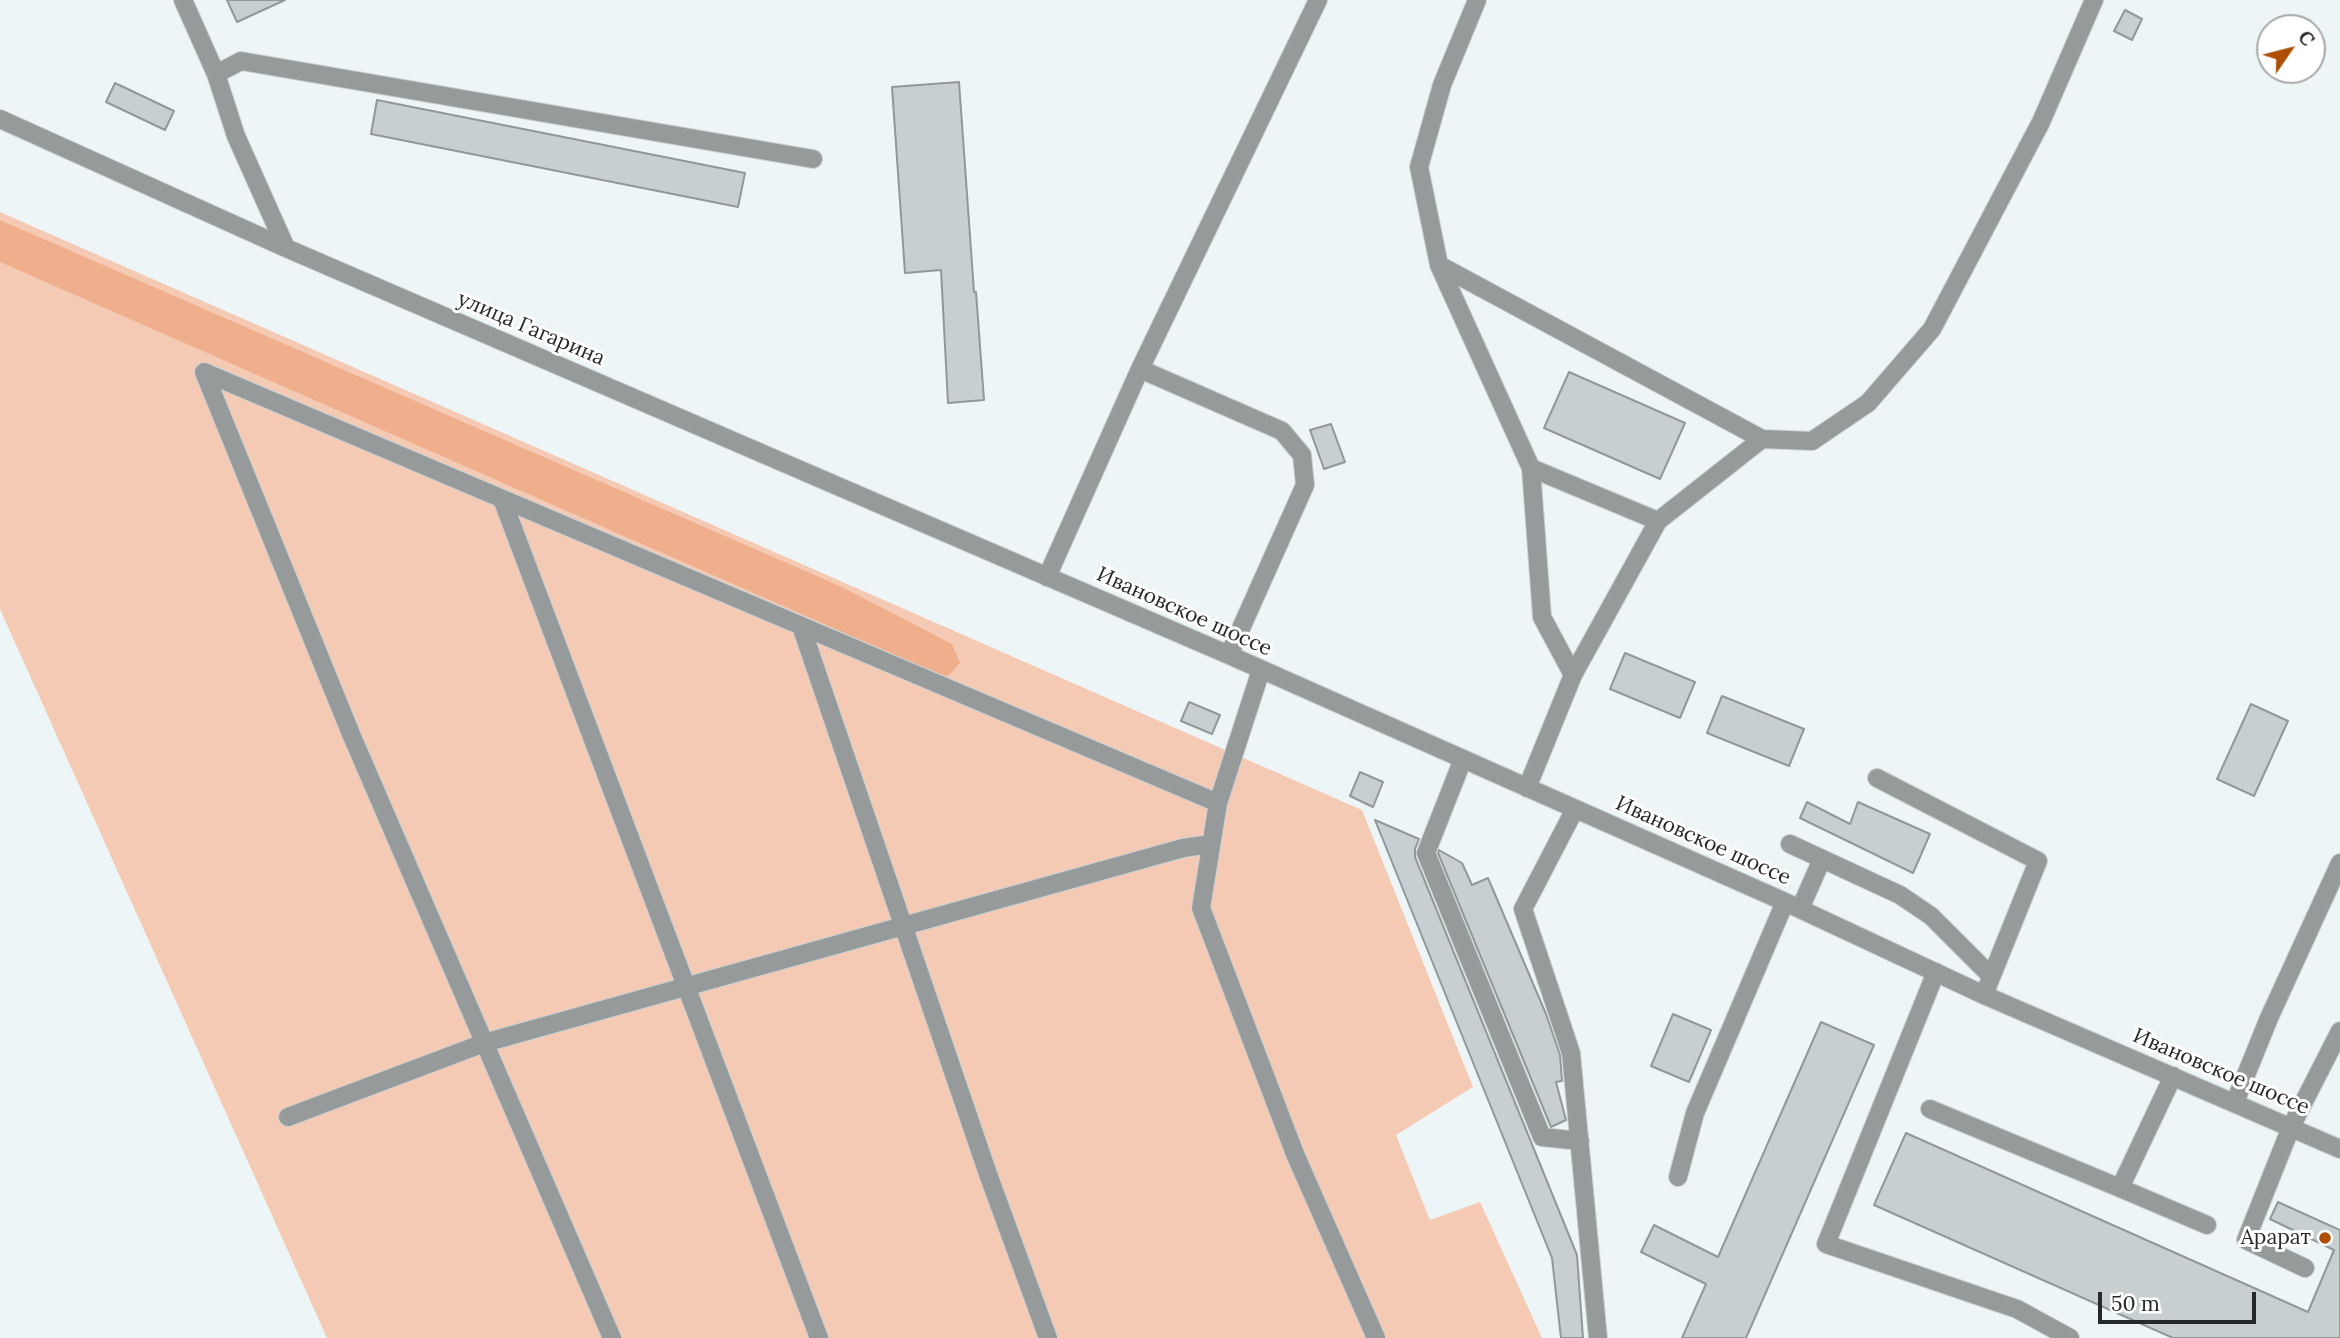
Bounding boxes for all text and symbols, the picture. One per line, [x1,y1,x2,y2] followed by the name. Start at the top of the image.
[2256,14,2326,84] north arrow
[2293,26,2320,50] text: С
[453,287,609,371] street label: улица Гагарина
[1092,562,1276,662] street label: Ивановское шоссе
[1611,791,1795,891] street label: Ивановское шоссе
[2129,1023,2313,1121] street label: Ивановское шоссе
[2241,1225,2311,1251] place label: Арарат
[2317,1230,2333,1246] marker: Арарат
[2102,1278,2260,1322] scale bar
[2111,1290,2160,1317] text: 50 m

